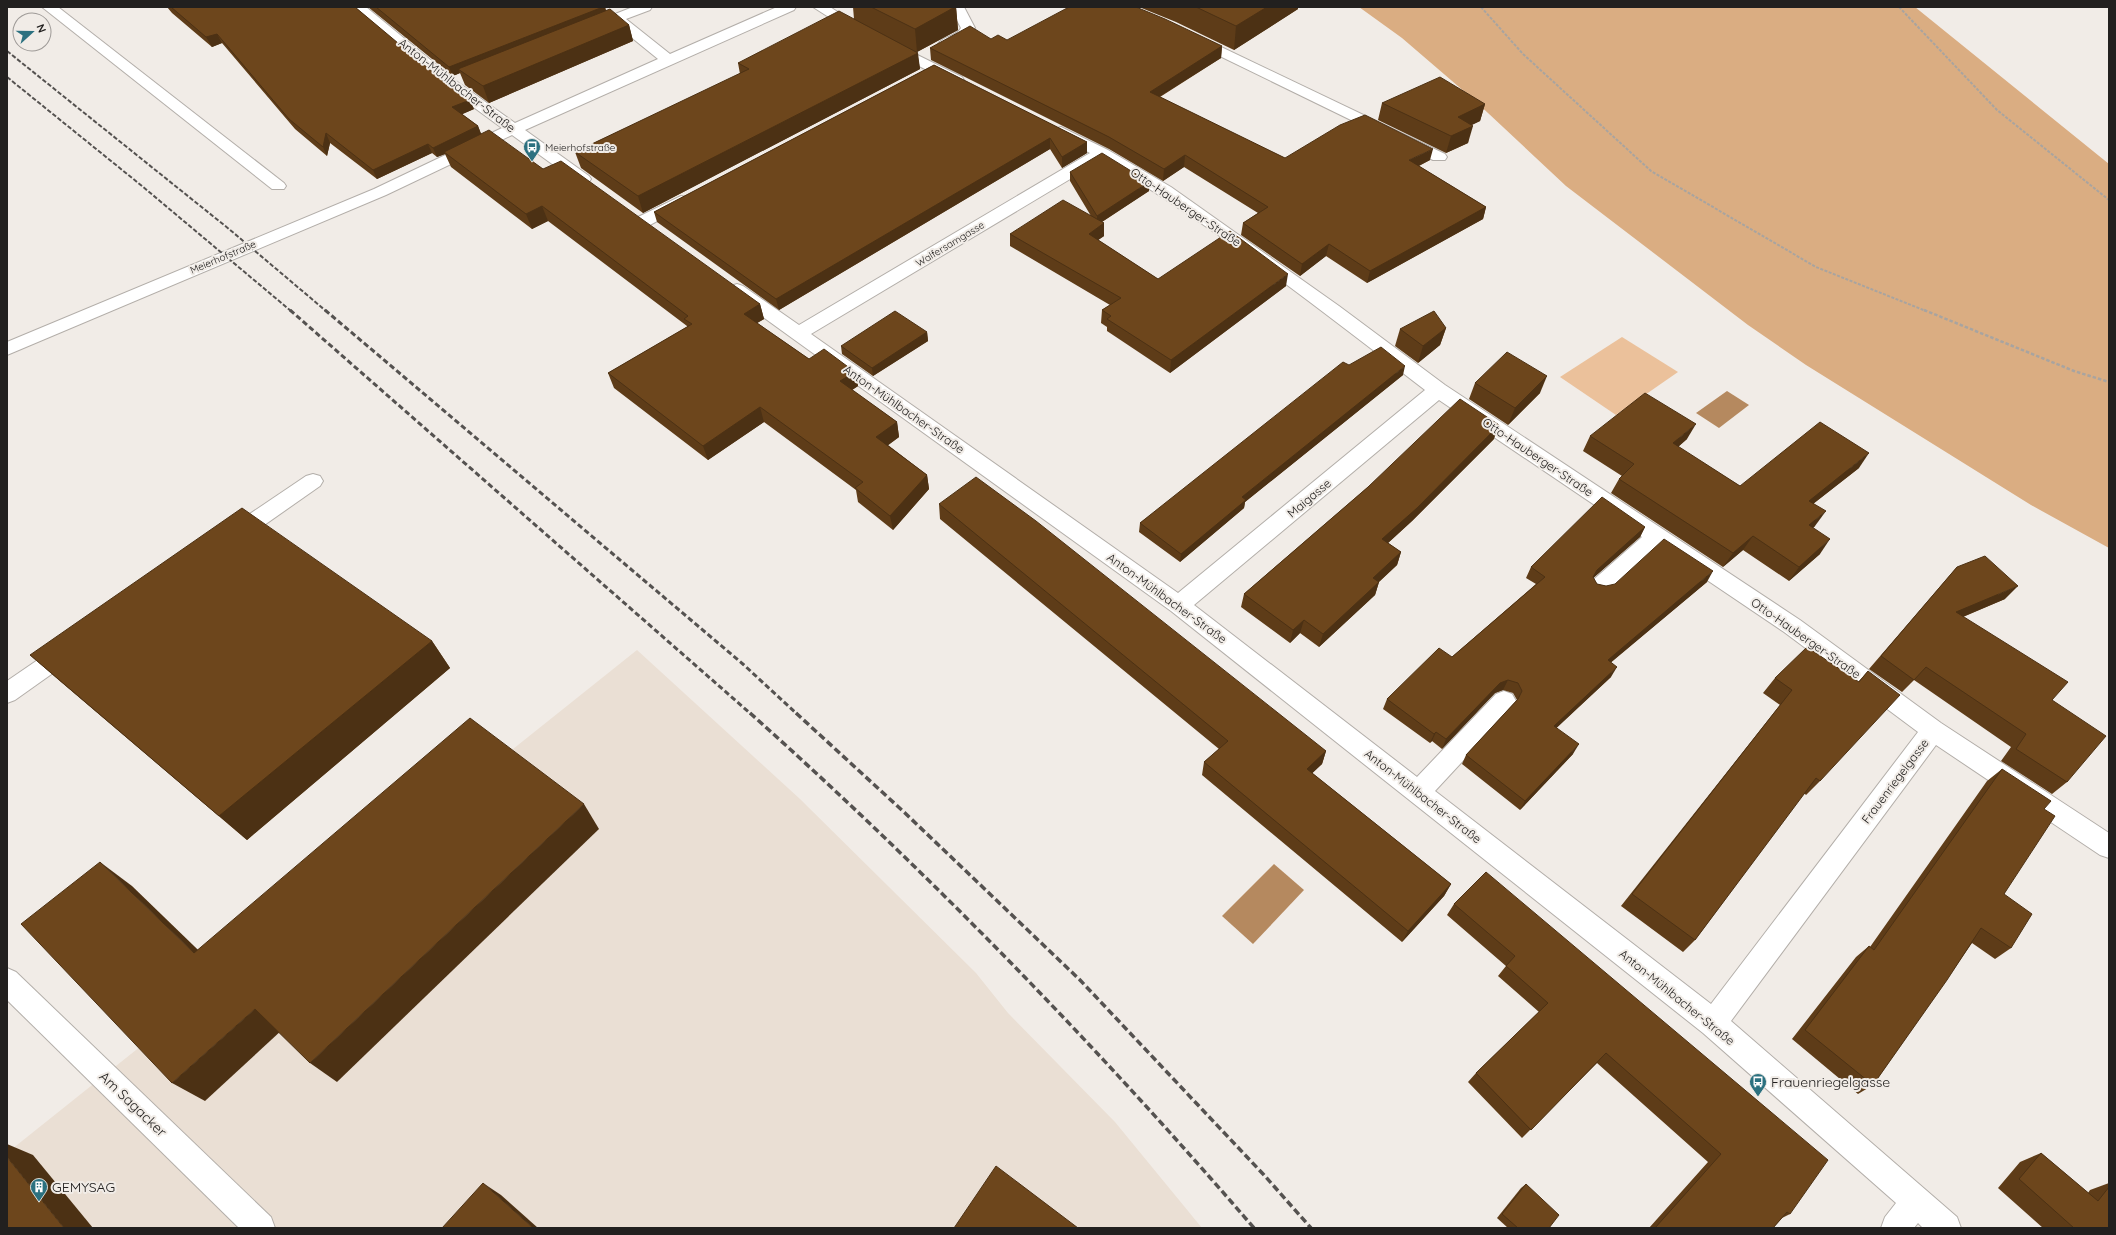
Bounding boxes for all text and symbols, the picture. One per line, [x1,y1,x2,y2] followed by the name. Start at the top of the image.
[12,12,52,52] north arrow
[33,22,49,35] text: N
[396,35,519,135] street label: Anton-Mühlbacher-Straße
[522,137,542,162] bus stop icon: Meierhofstraße
[545,141,616,154] place label: Meierhofstraße
[1128,164,1244,250] street label: Otto-Hauberger-Straße
[913,218,987,270] street label: Walfersamgasse
[188,237,258,277] street label: Meierhofstraße
[841,362,968,457] street label: Anton-Mühlbacher-Straße
[1480,414,1596,500] street label: Otto-Hauberger-Straße
[1284,475,1334,521] street label: Maigasse
[1104,550,1230,647] street label: Anton-Mühlbacher-Straße
[1748,595,1864,682] street label: Otto-Hauberger-Straße
[1858,736,1932,826] street label: Frauenriegelgasse
[1362,746,1485,846] street label: Anton-Mühlbacher-Straße
[1616,946,1738,1048] street label: Anton-Mühlbacher-Straße
[95,1067,171,1141] street label: Am Sagacker
[1748,1072,1768,1097] bus stop icon: Frauenriegelgasse
[1771,1073,1890,1091] place label: Frauenriegelgasse
[29,1177,49,1202] building icon: GEMYSAG
[52,1178,115,1196] place label: GEMYSAG

